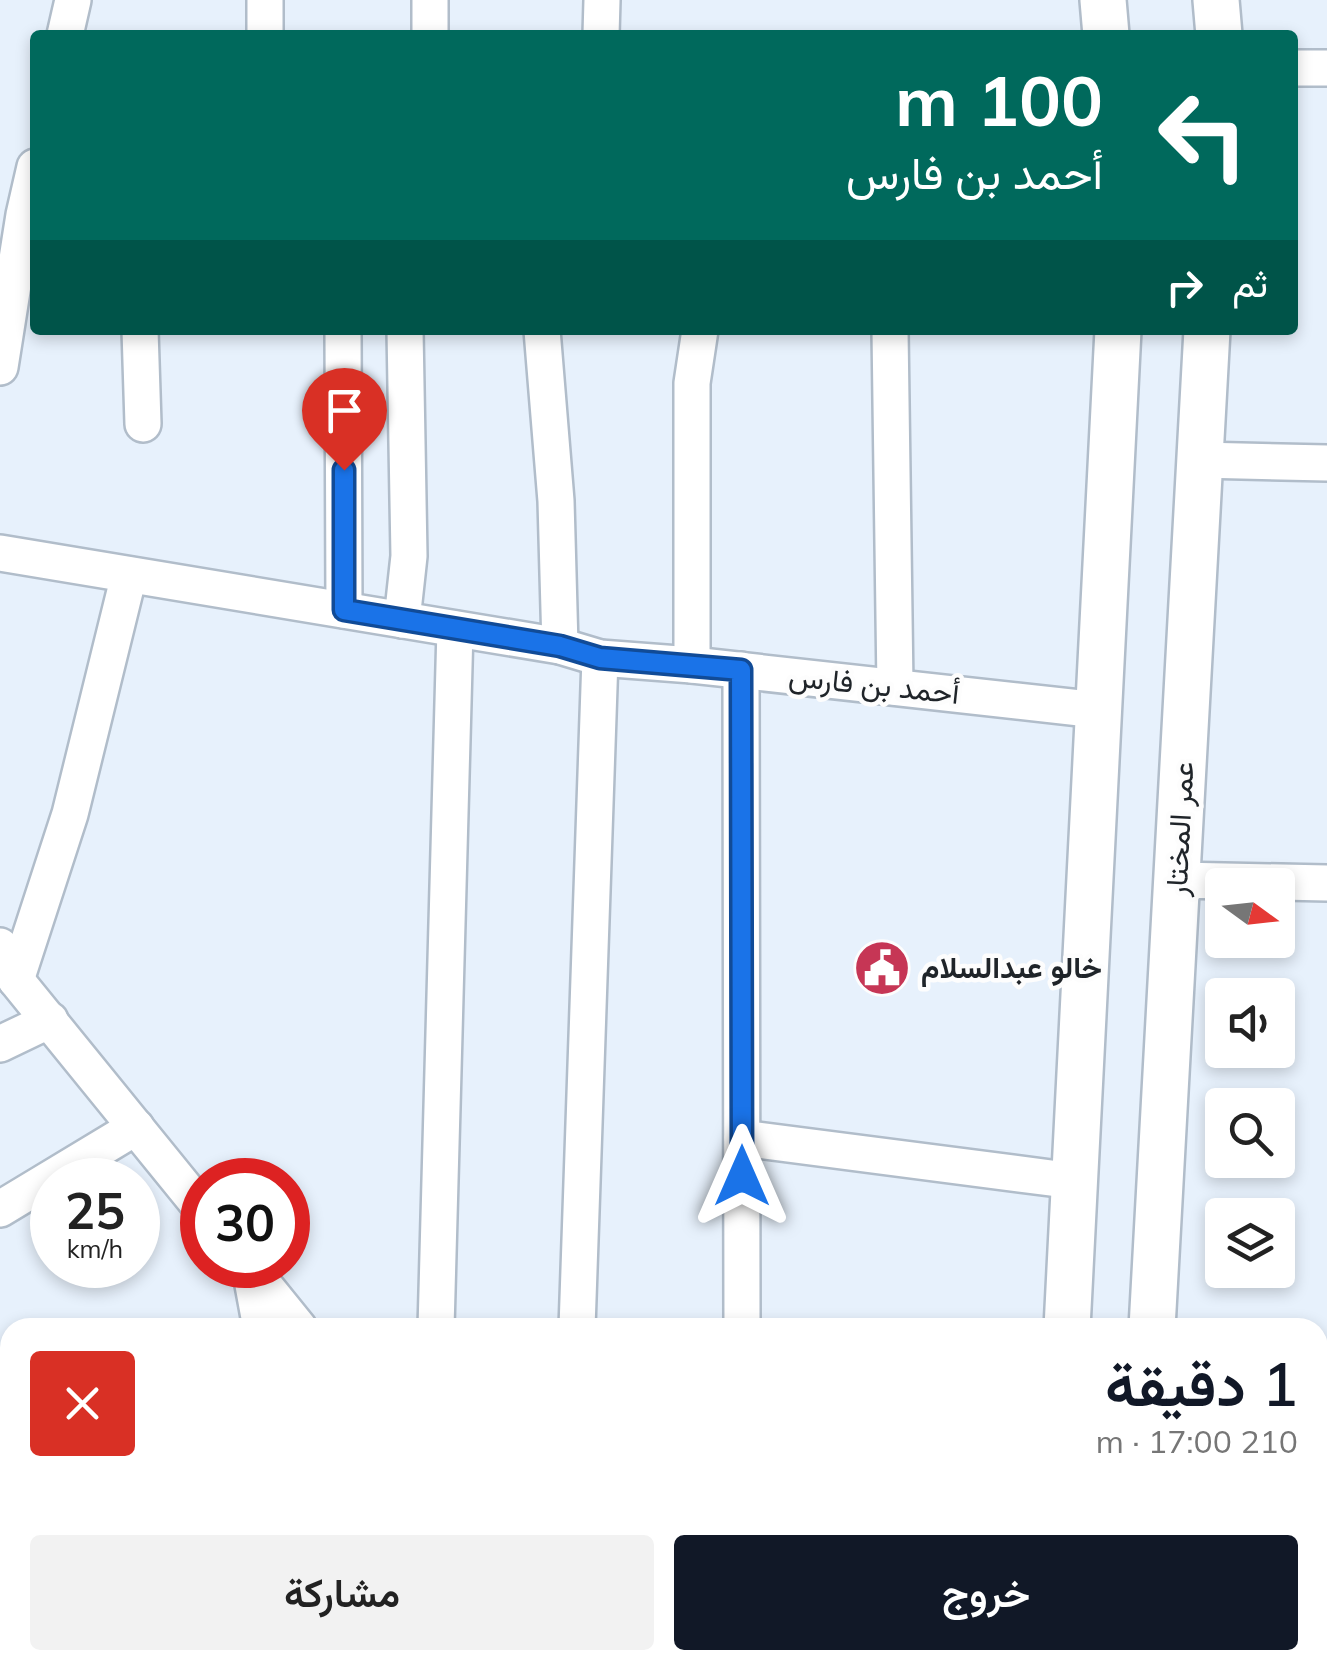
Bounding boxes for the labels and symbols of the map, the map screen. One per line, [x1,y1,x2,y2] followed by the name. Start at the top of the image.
[302,368,387,471] pin
[787,656,961,712] street label: أحمد بن فارس
[1156,760,1202,898] street label: عمر المختار
[1205,868,1295,958] north arrow
[852,938,912,998] public building icon: خالو عبدالسلام
[921,948,1102,987] place label: خالو عبدالسلام
[690,1124,794,1228] position arrow
[180,1158,310,1288] speed limit sign: 30

